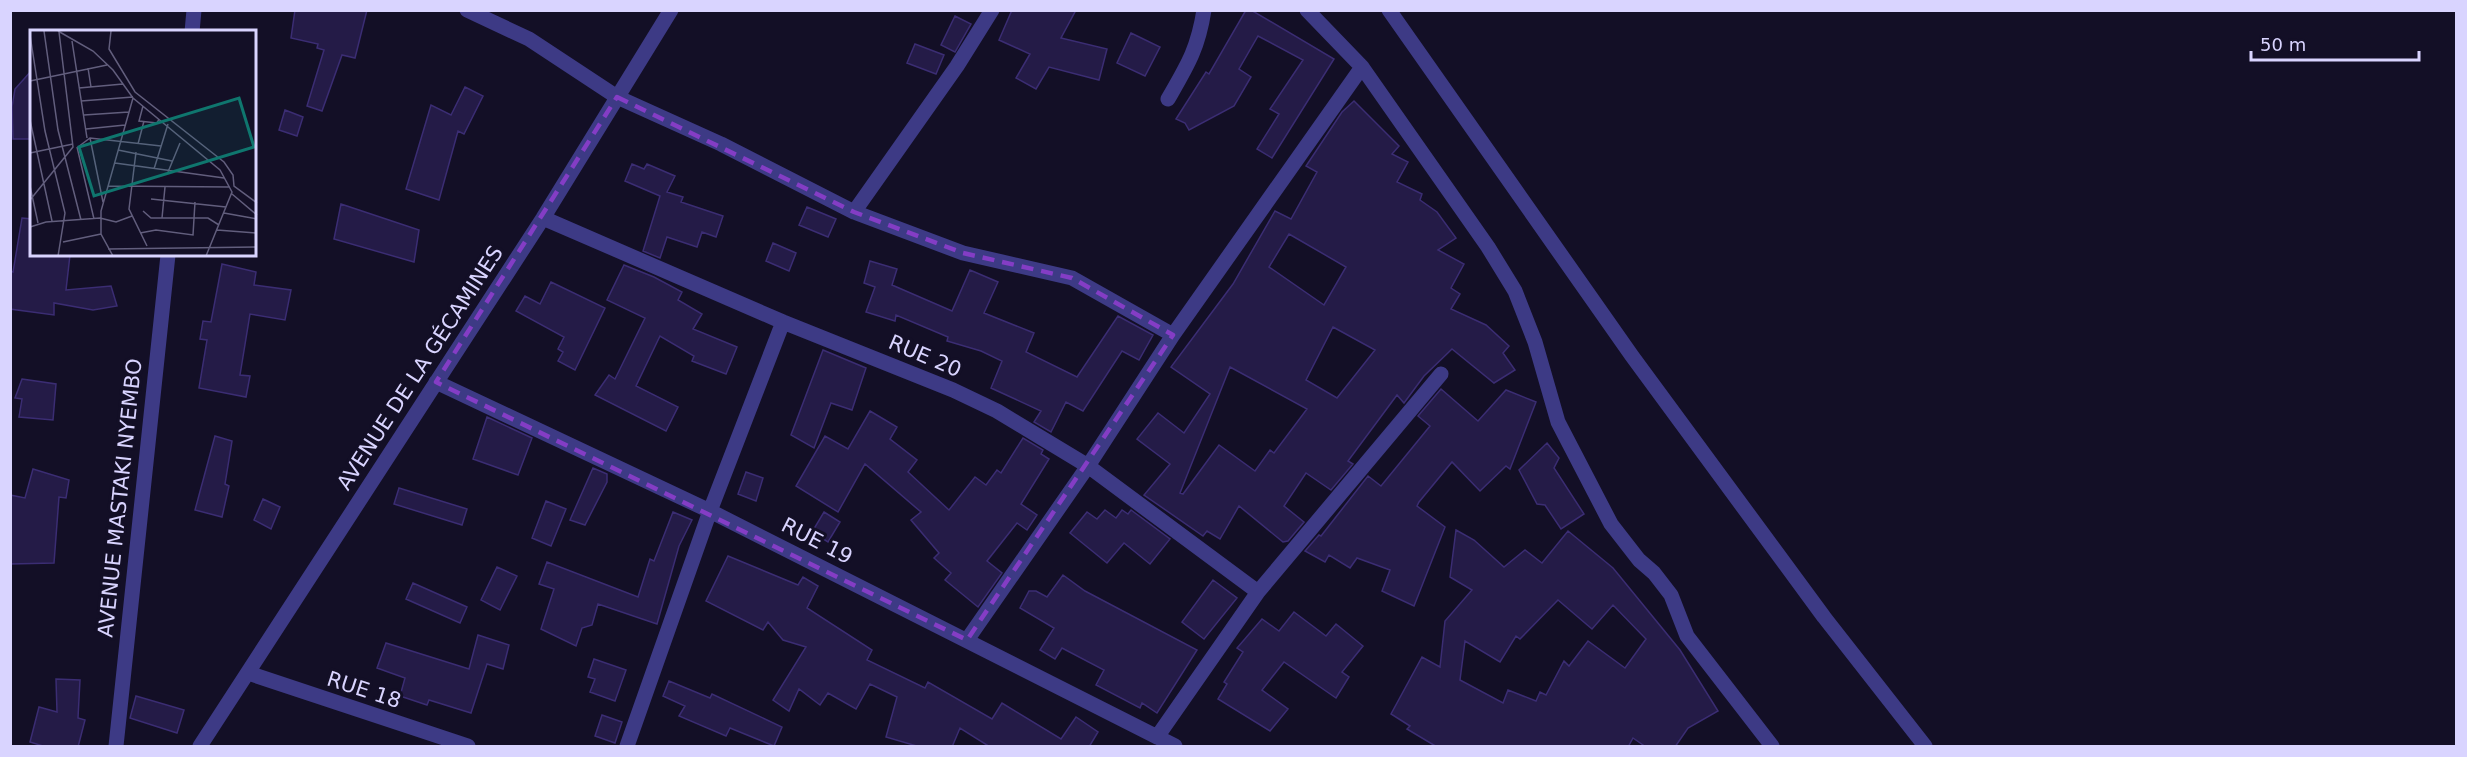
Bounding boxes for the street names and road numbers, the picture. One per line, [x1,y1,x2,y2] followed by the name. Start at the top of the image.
[331,241,508,495] street label: AVENUE DE LA GÉCAMINES
[885,330,965,382] street label: RUE 20
[93,357,147,639] street label: AVENUE MASTAKI NYEMBO
[777,513,857,569] street label: RUE 19
[324,667,404,713] street label: RUE 18

